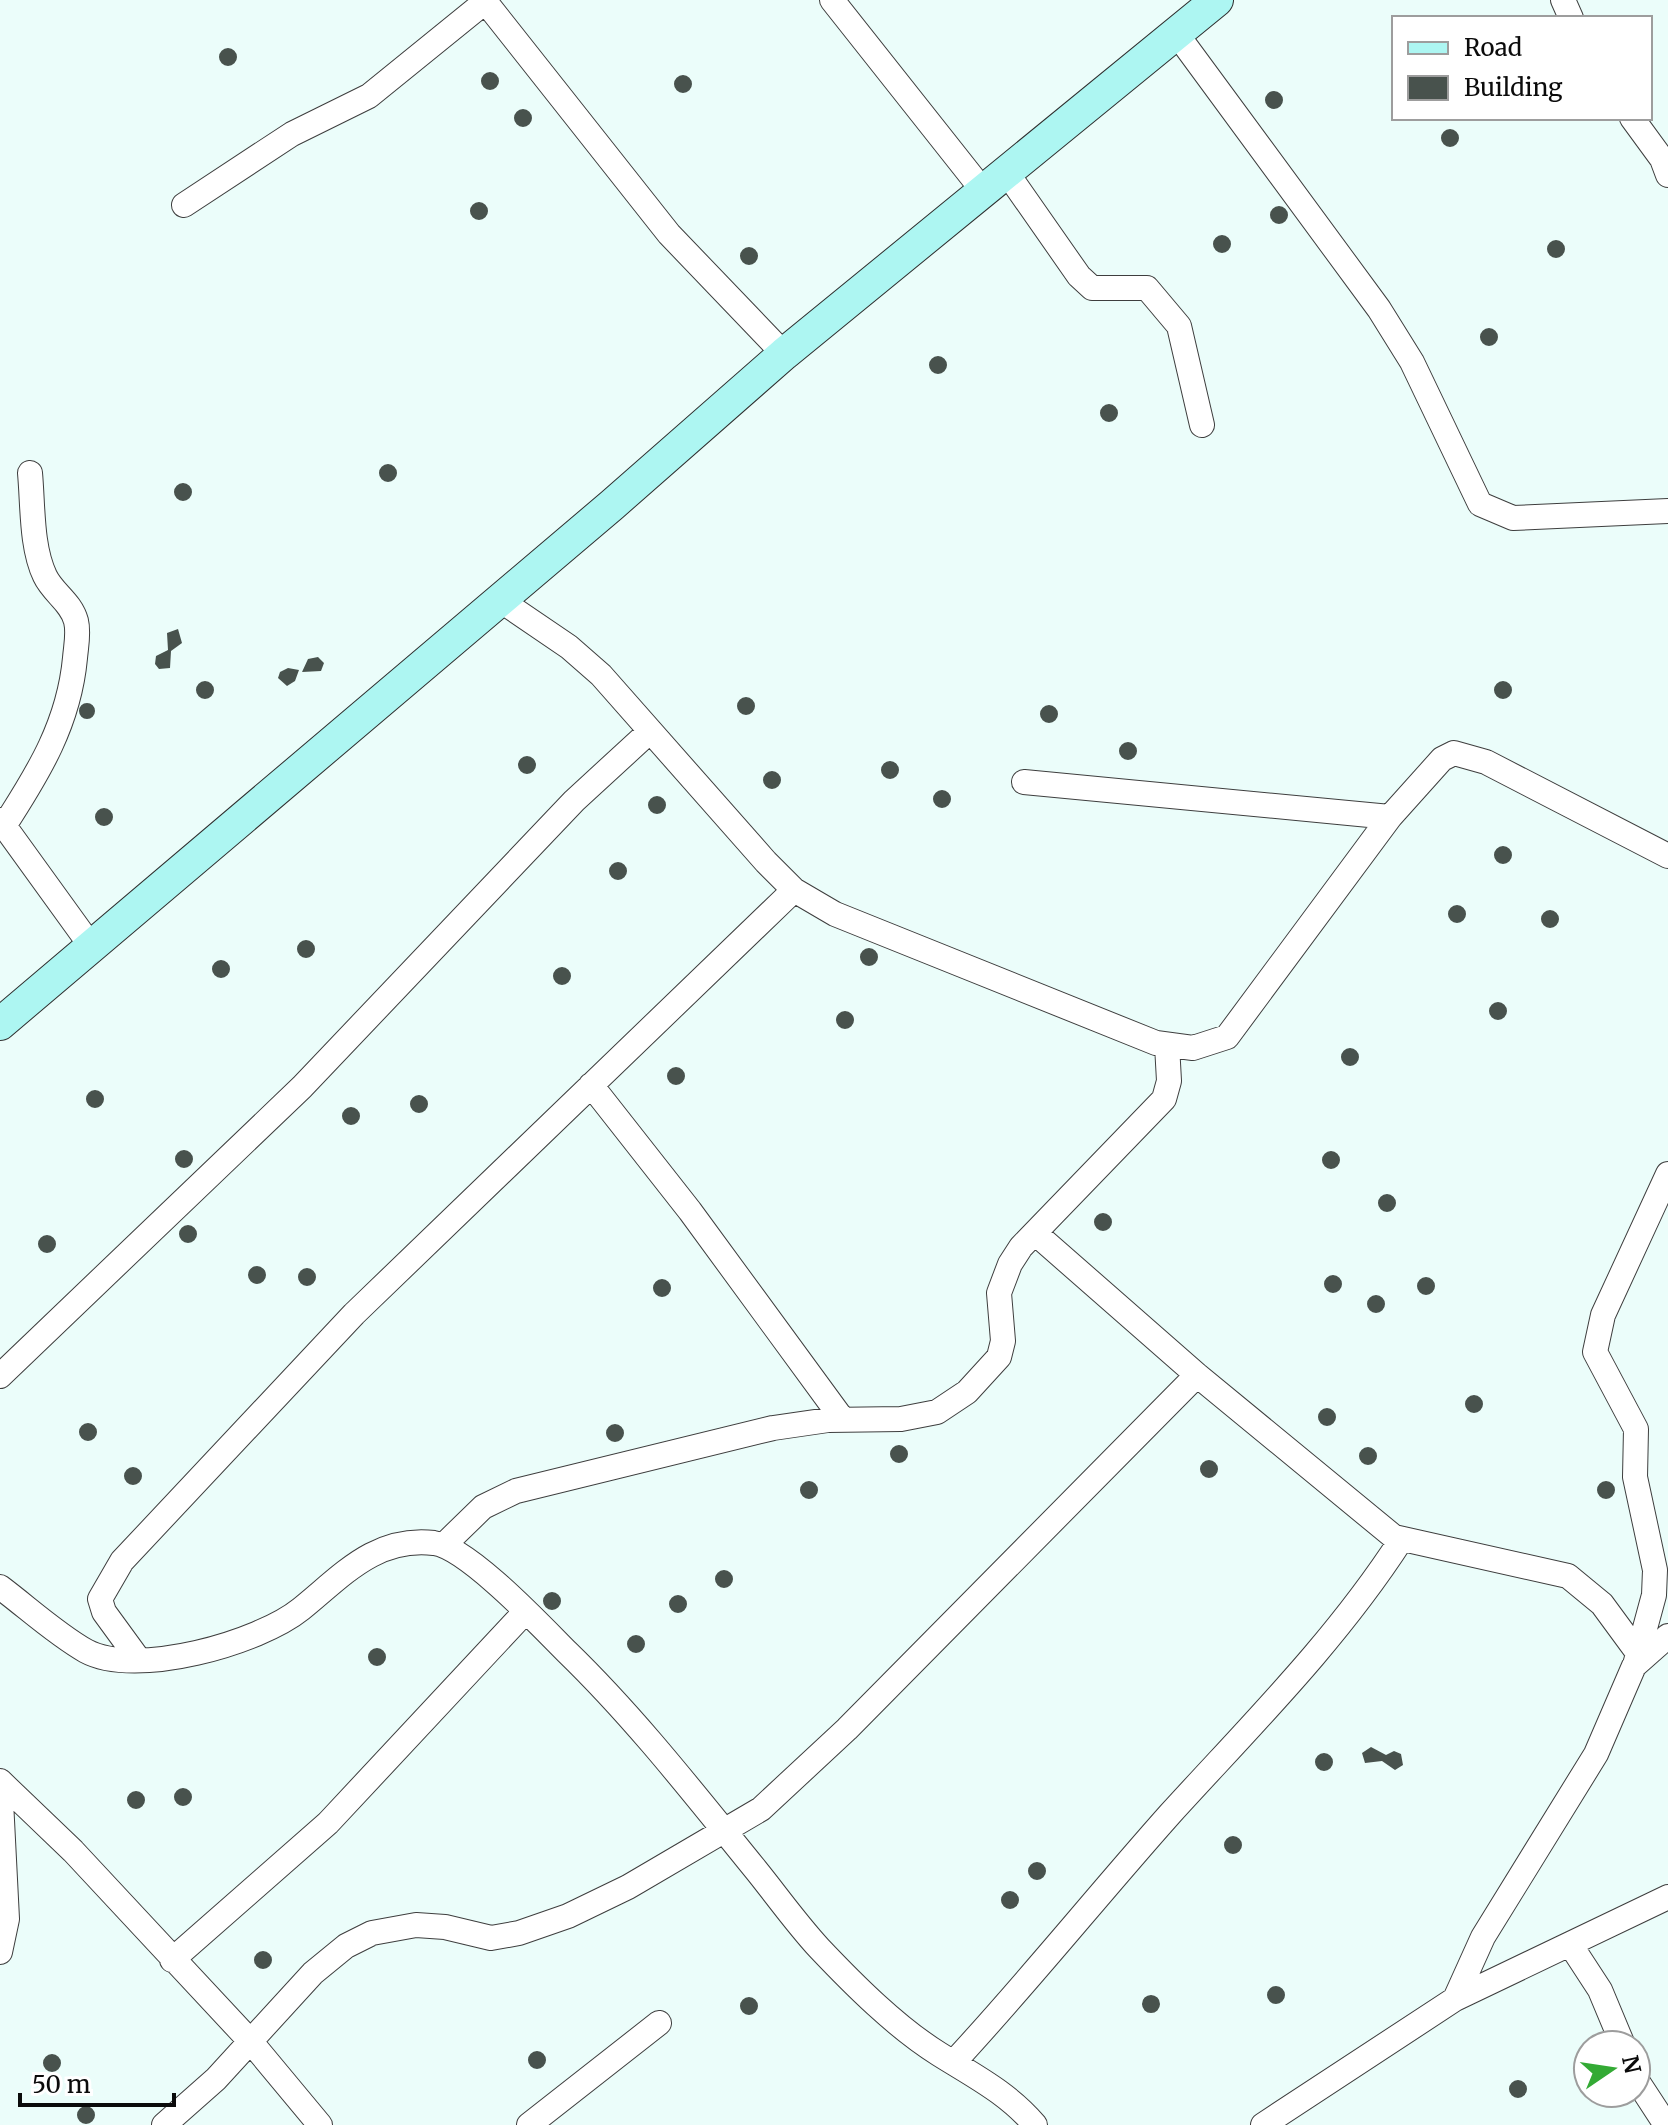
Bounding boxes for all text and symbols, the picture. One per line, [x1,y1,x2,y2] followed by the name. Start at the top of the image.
[1392,16,1652,120] legend
[1464,32,1522,63] text: Road
[1464,72,1563,103] text: Building
[1572,2029,1652,2109] north arrow
[1616,2053,1647,2077] text: N
[20,2057,174,2107] scale bar
[32,2069,91,2100] text: 50 m

